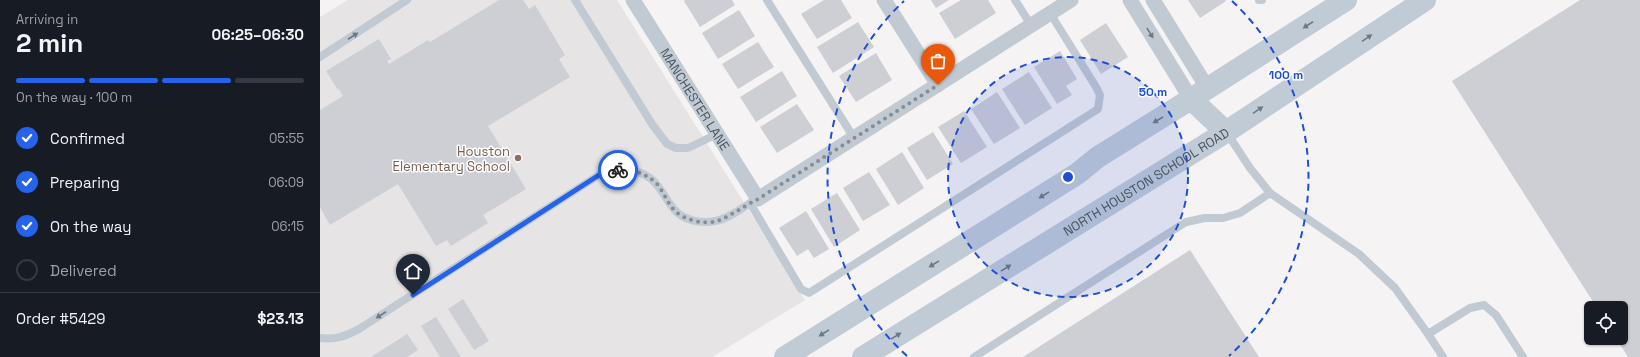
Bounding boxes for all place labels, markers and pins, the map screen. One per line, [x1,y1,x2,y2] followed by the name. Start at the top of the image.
[921,44,955,85] pin
[393,143,510,175] place label: Houston Elementary School
[513,153,523,163] marker: Houston Elementary School
[1061,170,1075,184] centre of rings
[396,254,430,295] pin

